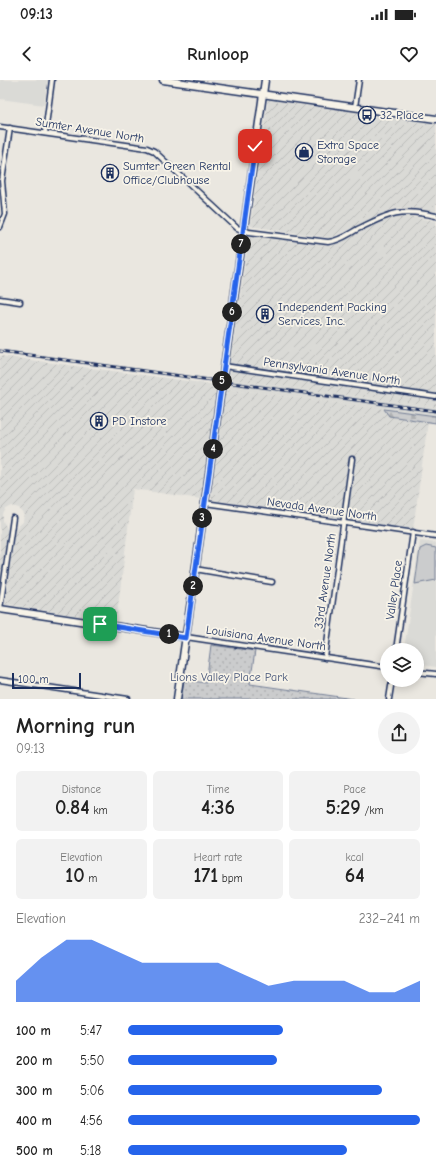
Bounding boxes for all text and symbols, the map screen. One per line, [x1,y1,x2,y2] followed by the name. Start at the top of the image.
[20,5,53,23] text: 09:13
[16,43,38,65] icon: back
[398,43,420,65] icon: heart
[187,44,249,65] text: Runloop
[357,105,377,125] bus stop icon: 32 Place
[380,108,424,122] place label: 32 Place
[35,114,145,146] street label: Sumter Avenue North
[238,129,272,163] pin
[244,135,266,157] icon: check
[317,138,379,166] place label: Extra Space Storage
[294,142,314,162] shop icon: Extra Space Storage
[123,159,231,187] place label: Sumter Green Rental Office/Clubhouse
[100,163,120,183] building icon: Sumter Green Rental Office/Clubhouse
[231,234,251,254] pin: 7
[239,237,243,250] text: 7
[278,300,387,328] place label: Independent Packing Services, Inc.
[222,302,242,322] pin: 6
[255,304,275,324] building icon: Independent Packing Services, Inc.
[229,305,235,318] text: 6
[262,354,402,388] street label: Pennsylvania Avenue North
[212,371,232,391] pin: 5
[219,374,225,387] text: 5
[89,411,109,431] building icon: PD Instore
[112,414,167,428] place label: PD Instore
[203,439,223,459] pin: 4
[210,442,216,455] text: 4
[266,494,378,524] street label: Nevada Avenue North
[192,508,212,528] pin: 3
[199,511,205,524] text: 3
[311,532,339,630] street label: 33rd Avenue North
[383,559,405,621] street label: Valley Place
[183,576,203,596] pin: 2
[190,579,196,592] text: 2
[83,607,117,641] pin
[89,613,111,635] icon: arrive
[205,623,327,653] street label: Louisiana Avenue North
[159,624,179,644] pin: 1
[167,627,171,640] text: 1
[380,643,424,687] map controls
[380,643,424,687] button: layers
[170,670,288,684] park label: Lions Valley Place Park
[12,671,81,690] scale bar
[18,673,49,686] text: 100 m
[378,712,420,754] button: share
[16,713,135,739] text: Morning run
[16,741,45,756] text: 09:13
[62,783,101,796] text: Distance
[207,783,229,796] text: Time
[344,783,366,796] text: Pace
[55,796,90,819] text: 0.84
[201,796,235,819] text: 4:36
[326,796,361,819] text: 5:29
[90,804,108,817] text: km
[361,804,384,817] text: /km
[60,851,102,864] text: Elevation
[194,851,242,864] text: Heart rate
[345,851,364,864] text: kcal
[65,864,85,887] text: 10
[193,864,218,887] text: 171
[345,864,365,887] text: 64
[85,872,97,885] text: m
[218,872,243,885] text: bpm
[16,911,66,926] text: Elevation
[359,911,420,926] text: 232–241 m
[16,1023,51,1038] text: 100 m
[80,1023,102,1038] text: 5:47
[16,1053,52,1068] text: 200 m
[80,1053,104,1068] text: 5:50
[16,1083,52,1098] text: 300 m
[80,1083,104,1098] text: 5:06
[16,1113,52,1128] text: 400 m
[80,1113,103,1128] text: 4:56
[16,1143,53,1158] text: 500 m
[80,1143,101,1158] text: 5:18

